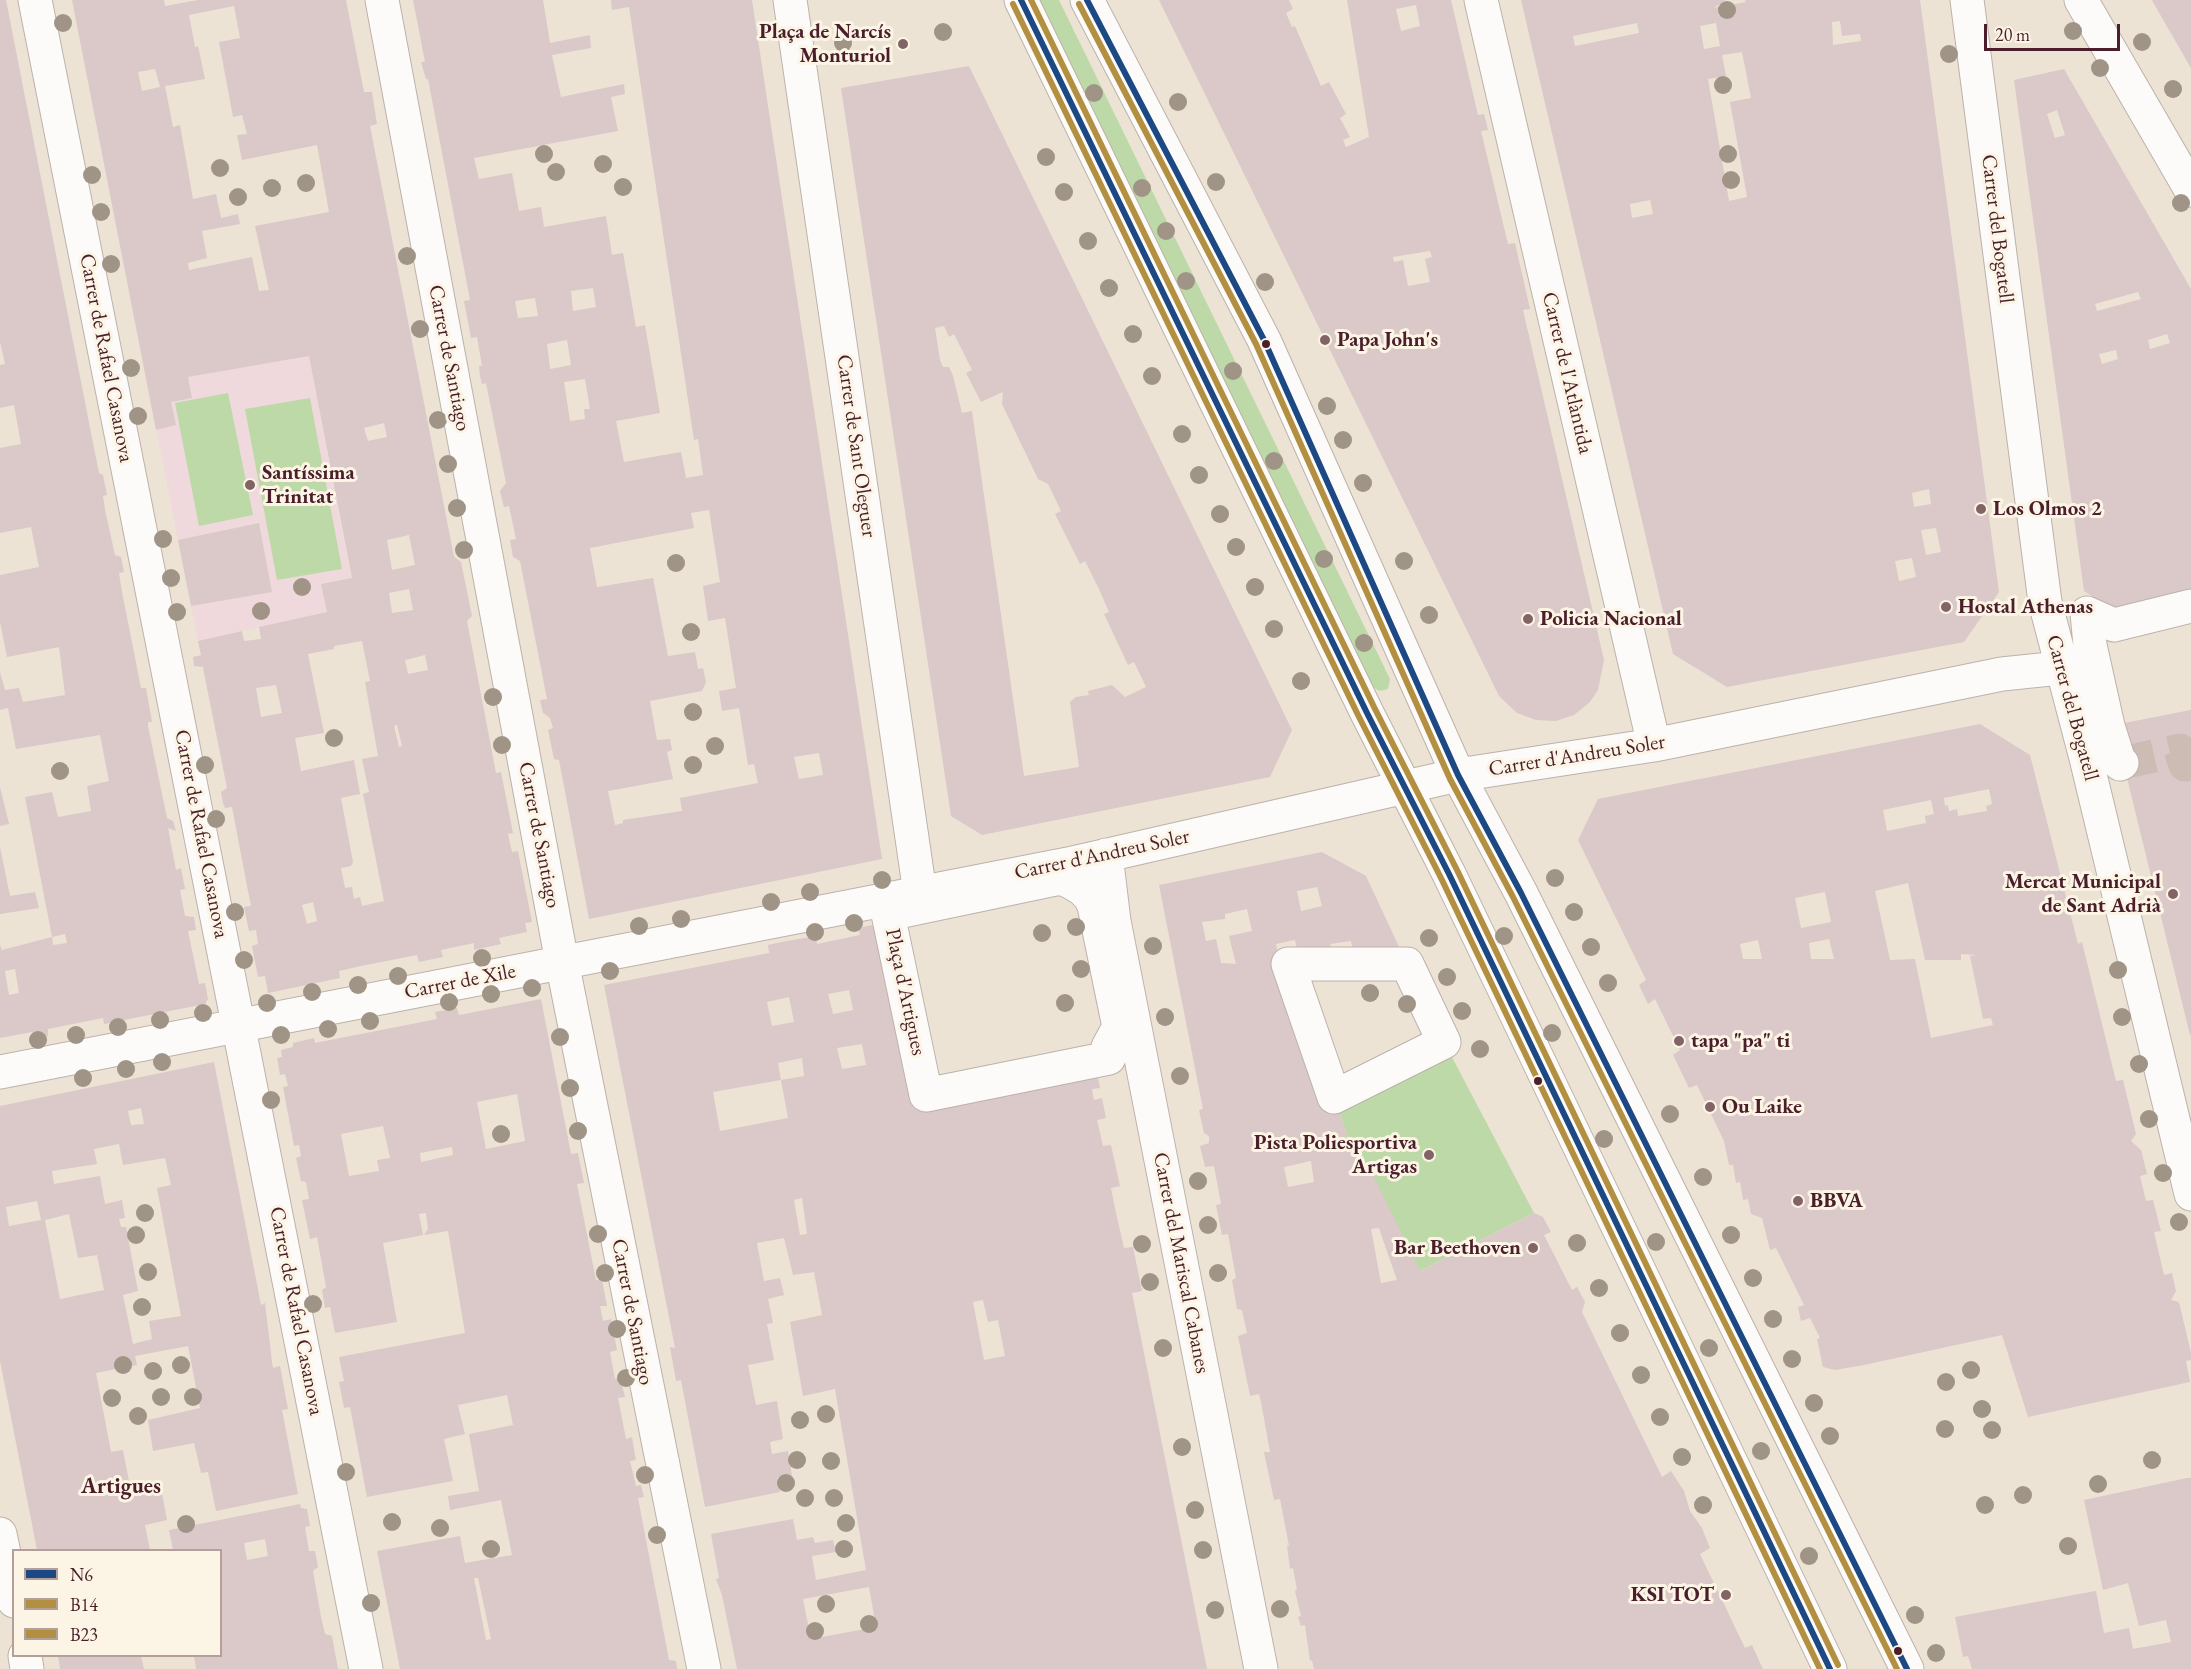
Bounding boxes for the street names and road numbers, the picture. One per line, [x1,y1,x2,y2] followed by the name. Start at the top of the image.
[1975,153,2019,305] street label: Carrer del Bogatell
[73,252,139,464] street label: Carrer de Rafael Casanova
[422,283,476,433] street label: Carrer de Santiago
[1536,290,1598,456] street label: Carrer de l'Atlàntida
[831,353,881,539] street label: Carrer de Sant Oleguer
[2040,632,2104,784] street label: Carrer del Bogatell
[168,728,234,940] street label: Carrer de Rafael Casanova
[1487,730,1667,782] street label: Carrer d'Andreu Soler
[512,760,566,910] street label: Carrer de Santiago
[1012,824,1192,886] street label: Carrer d'Andreu Soler
[879,926,931,1058] street label: Plaça d'Artigues
[402,959,518,1005] street label: Carrer de Xile
[1147,1150,1215,1376] street label: Carrer del Mariscal Cabanes
[263,1205,329,1417] street label: Carrer de Rafael Casanova
[605,1237,659,1387] street label: Carrer de Santiago

